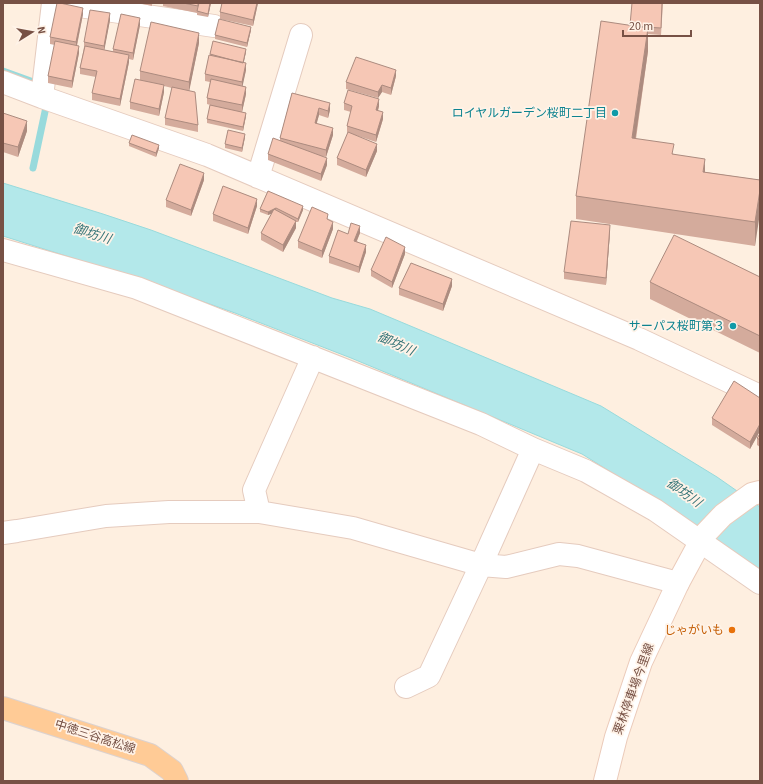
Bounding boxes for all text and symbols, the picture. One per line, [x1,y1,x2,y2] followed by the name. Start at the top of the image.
[12,12,52,52] north arrow
[623,12,691,38] scale bar
[629,18,653,35] text: 20 m
[33,25,49,35] text: N
[452,105,607,122] place label: ロイヤルガーデン桜町二丁目
[610,108,620,118] marker: ロイヤルガーデン桜町二丁目
[71,220,115,249] water label: 御坊川
[629,318,725,335] place label: サーパス桜町第３
[728,321,738,331] marker: サーパス桜町第３
[375,328,419,361] water label: 御坊川
[663,474,707,513] water label: 御坊川
[664,622,724,639] place label: じゃがいも
[727,625,737,635] marker: じゃがいも
[610,641,658,737] street label: 栗林停車場今里線
[52,716,138,758] street label: 中徳三谷高松線

